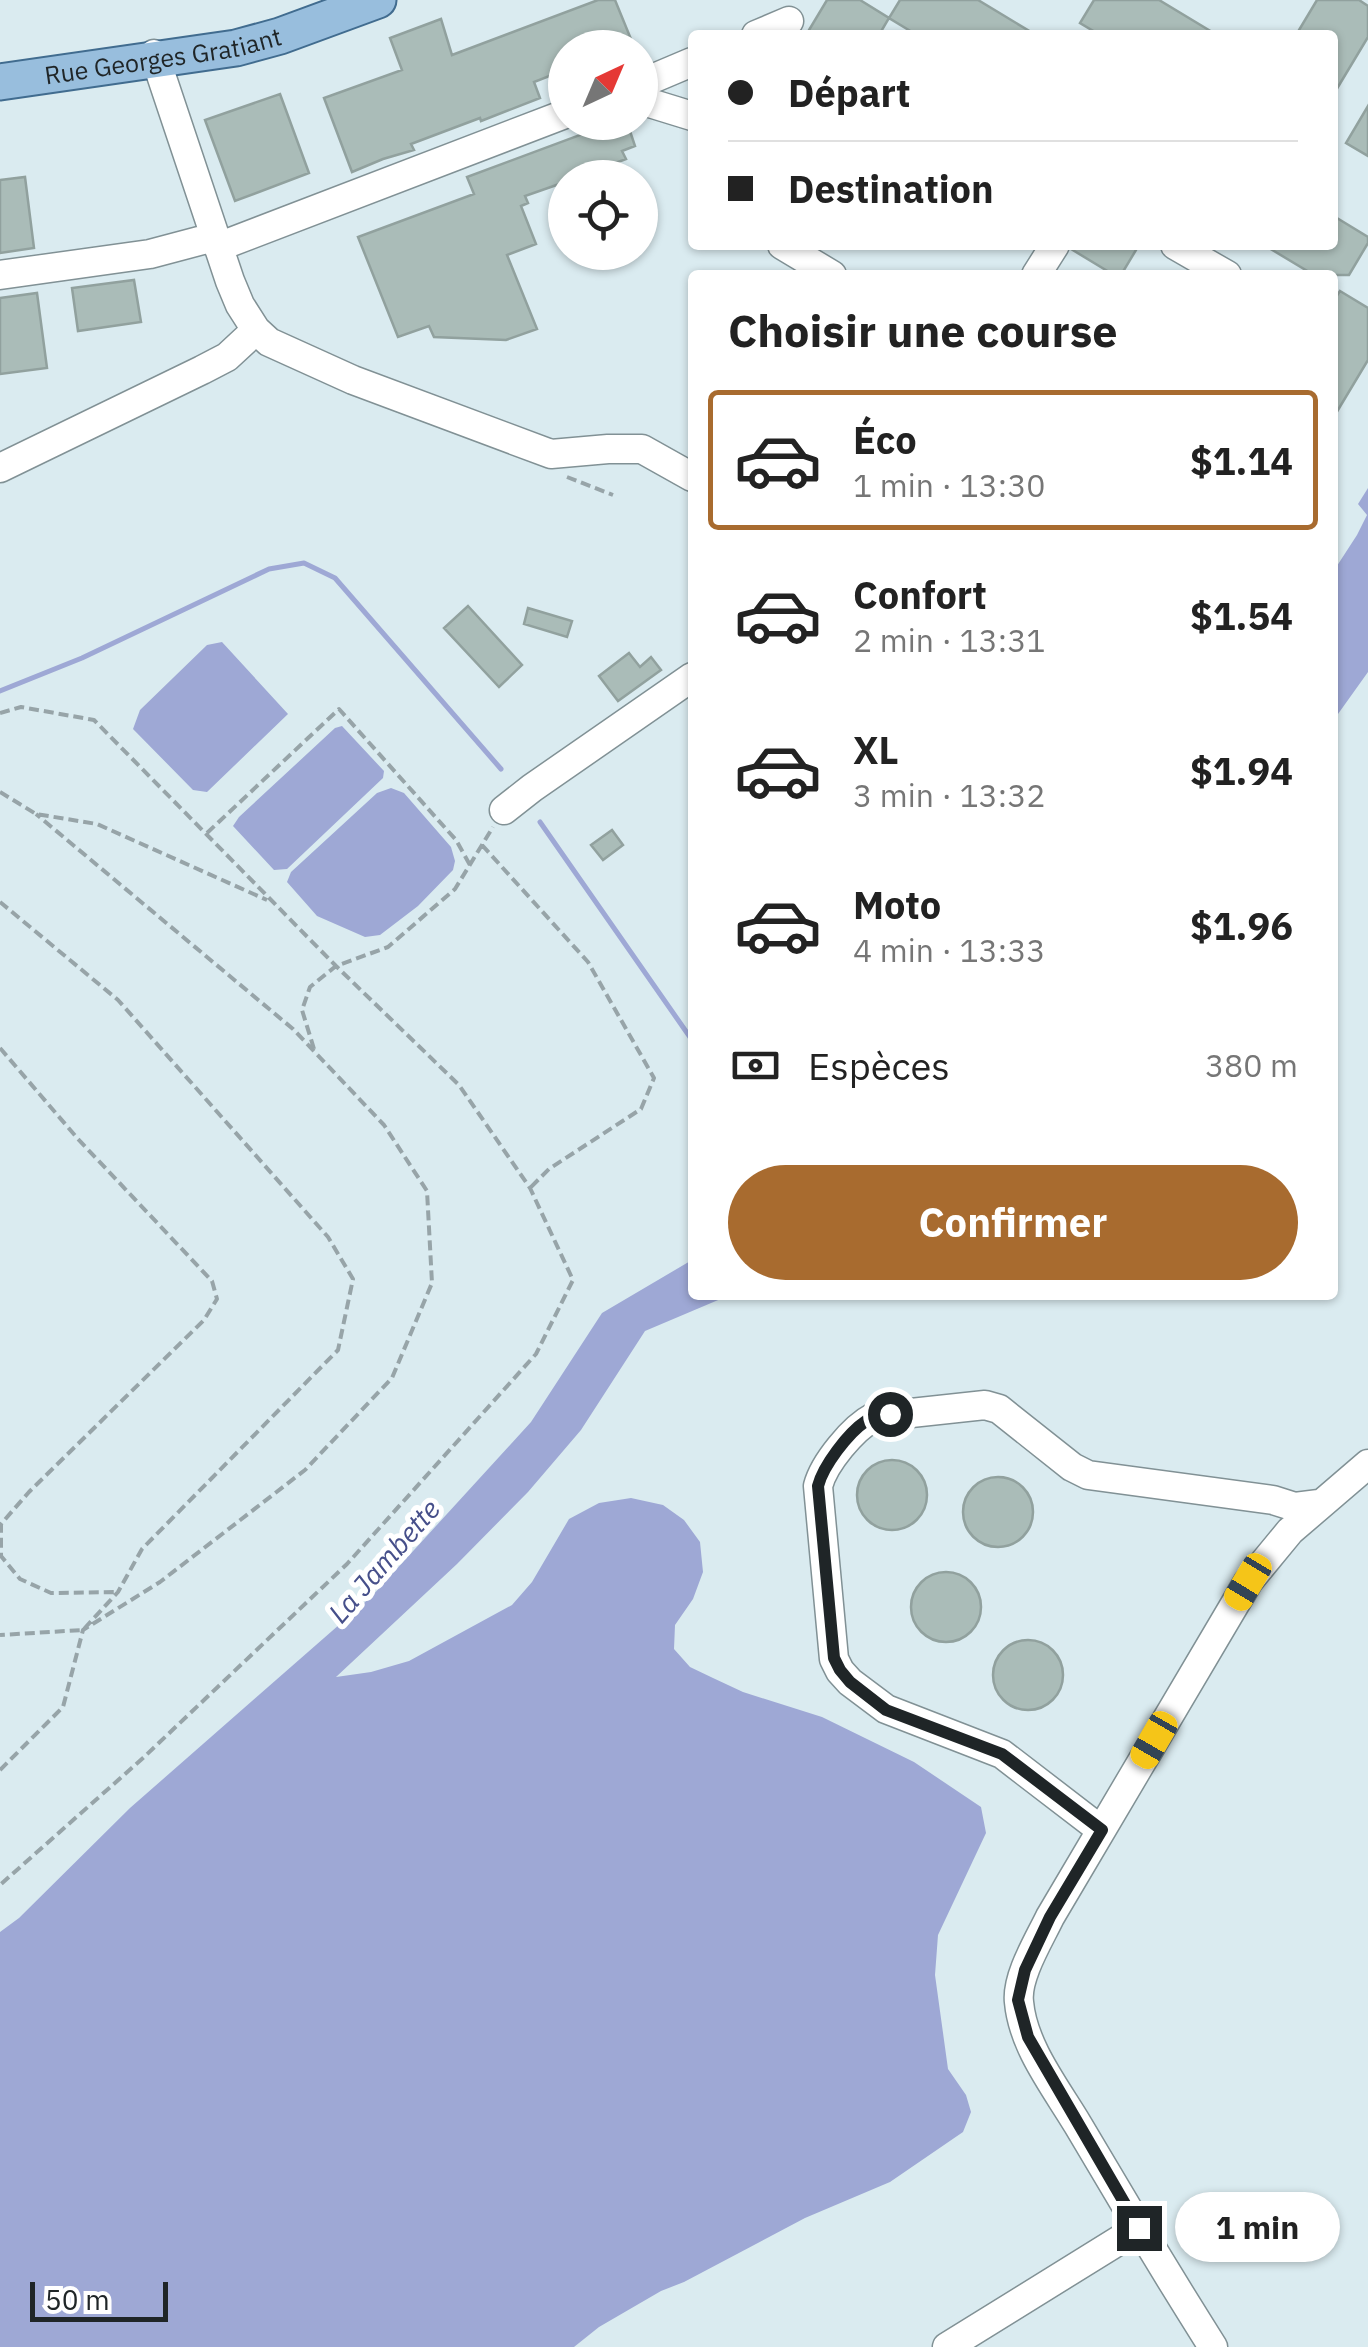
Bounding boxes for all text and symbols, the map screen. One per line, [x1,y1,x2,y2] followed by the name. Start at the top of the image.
[42,19,285,91] street label: Rue Georges Gratiant
[548,30,658,140] north arrow
[548,30,658,270] map controls
[788,68,911,117] text: Départ
[548,160,658,270] button: locate
[788,164,994,213] text: Destination
[728,301,1118,359] text: Choisir une course
[733,415,823,505] icon: car
[853,415,917,464] text: Éco
[1190,436,1293,485] text: $1.14
[853,464,1046,506] text: 1 min · 13:30
[733,570,823,660] icon: car
[853,570,987,619] text: Confort
[1190,591,1293,640] text: $1.54
[853,619,1046,661] text: 2 min · 13:31
[733,725,823,815] icon: car
[853,725,899,774] text: XL
[1190,746,1293,795] text: $1.94
[853,774,1046,816] text: 3 min · 13:32
[733,880,823,970] icon: car
[853,880,941,929] text: Moto
[1190,901,1293,950] text: $1.96
[853,929,1046,971] text: 4 min · 13:33
[728,1038,783,1093] icon: cash
[808,1041,950,1090] text: Espèces
[1205,1044,1298,1086] text: 380 m
[728,1165,1298,1280] button: Confirmer
[868,1392,913,1437] route start
[320,1491,448,1630] water label: La Jambette
[1220,1549,1276,1615] car
[1126,1707,1182,1773] car
[1174,2193,1339,2263] callout: 1 min
[1117,2206,1162,2251] route end
[1216,2206,1299,2248] text: 1 min
[30,2277,168,2322] scale bar
[45,2281,110,2318] text: 50 m

